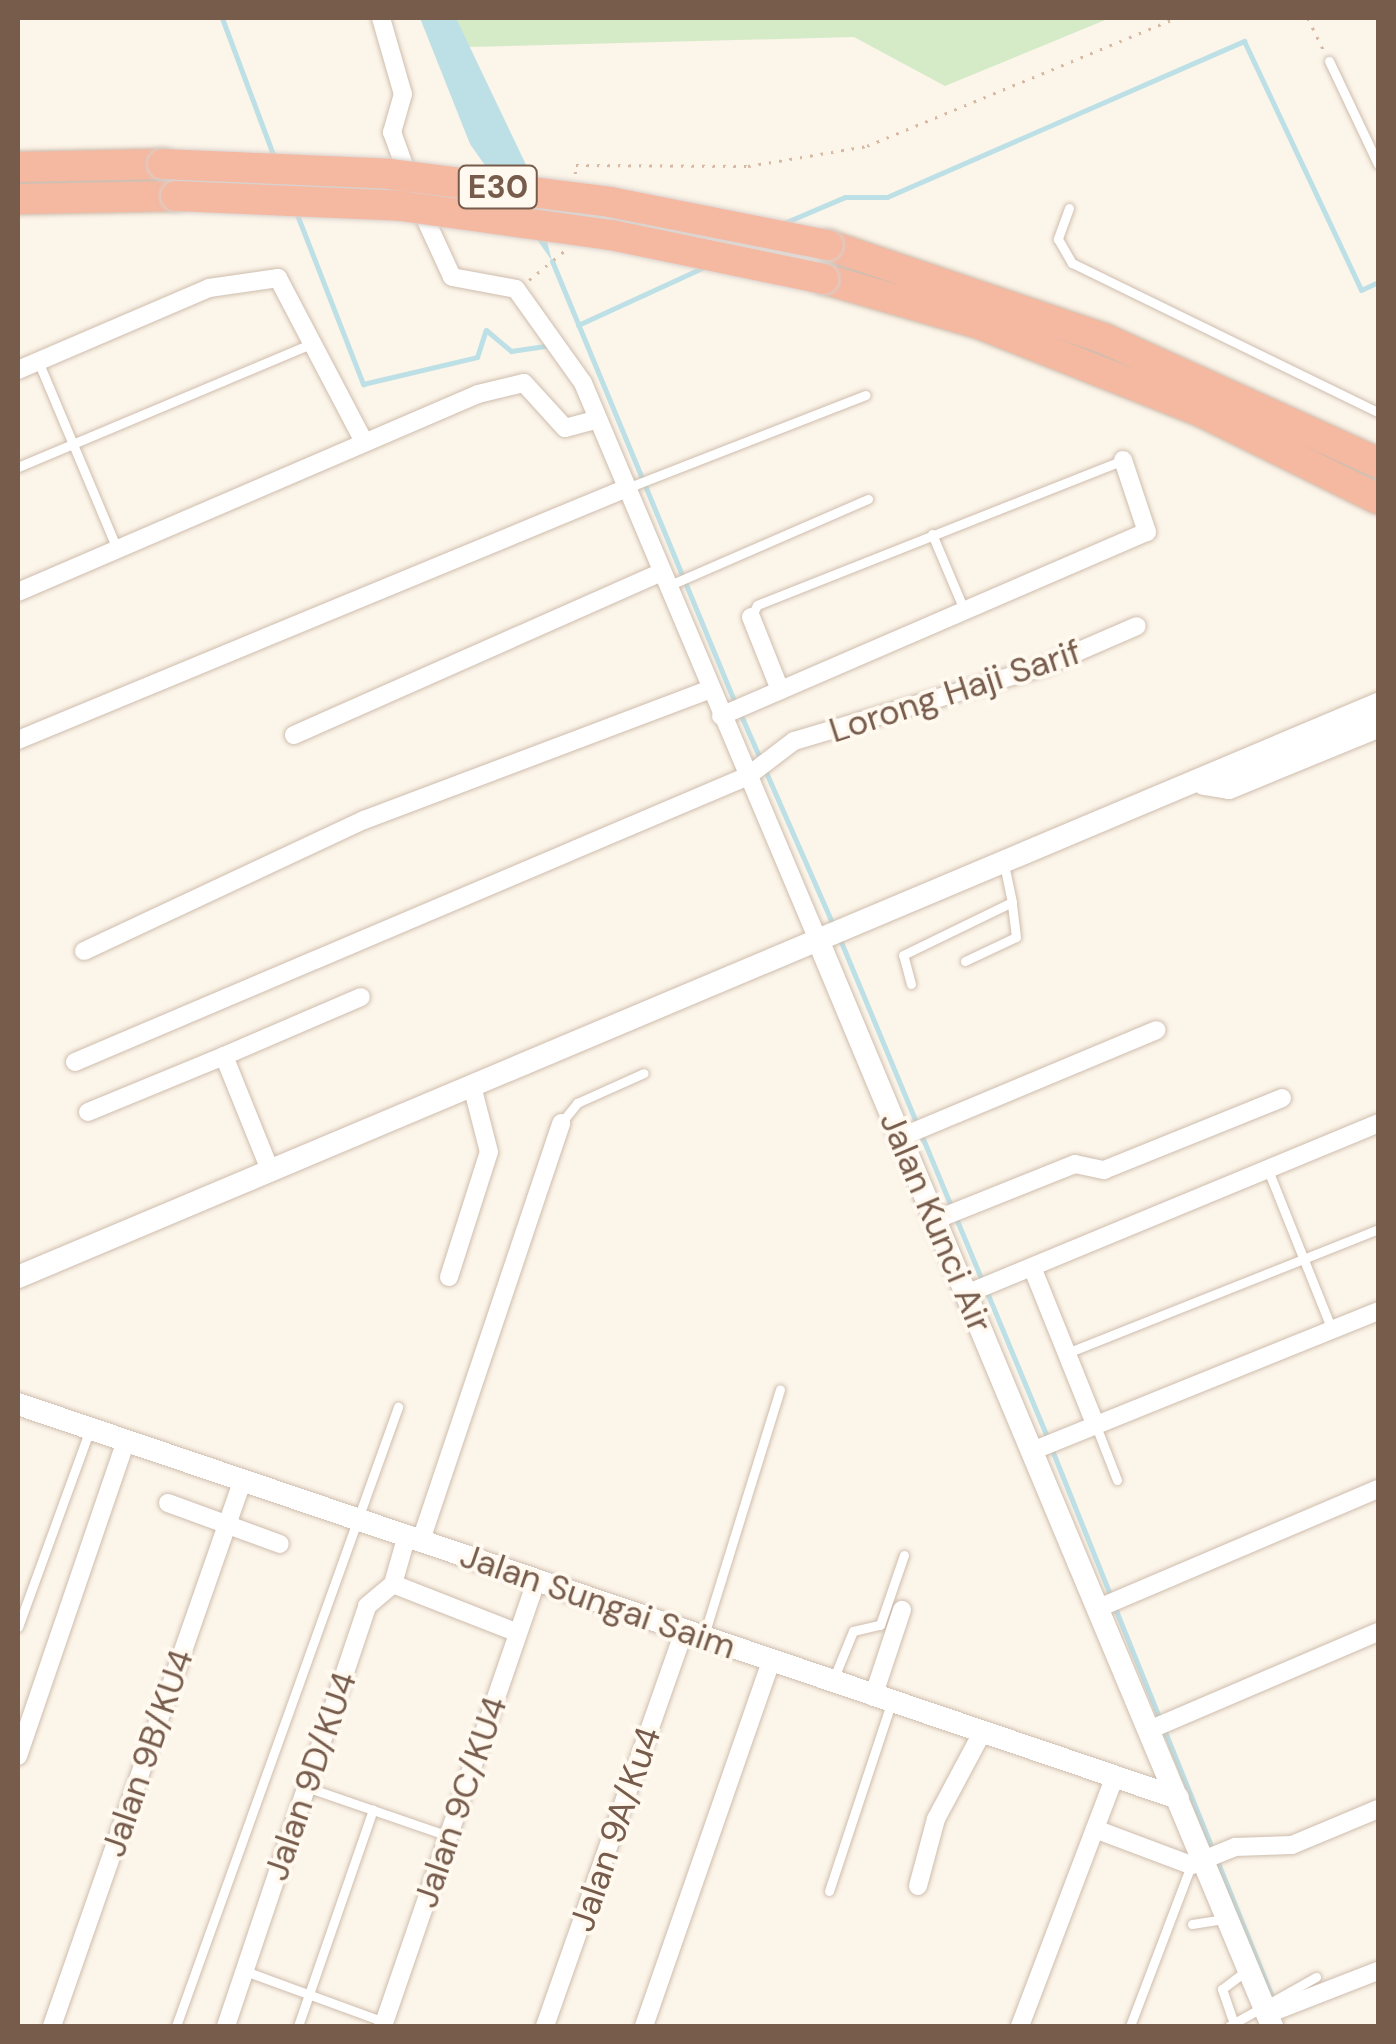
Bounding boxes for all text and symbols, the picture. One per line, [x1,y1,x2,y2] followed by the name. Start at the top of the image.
[456,160,540,214] road number: E30
[824,631,1086,751] street label: Lorong Haji Sarif
[871,1106,1001,1338] street label: Jalan Kunci Air
[455,1534,741,1668] street label: Jalan Sungai Saim
[92,1644,202,1862] street label: Jalan 9B/KU4
[255,1666,365,1886] street label: Jalan 9D/KU4
[404,1691,516,1913] street label: Jalan 9C/KU4
[560,1721,670,1937] street label: Jalan 9A/Ku4

